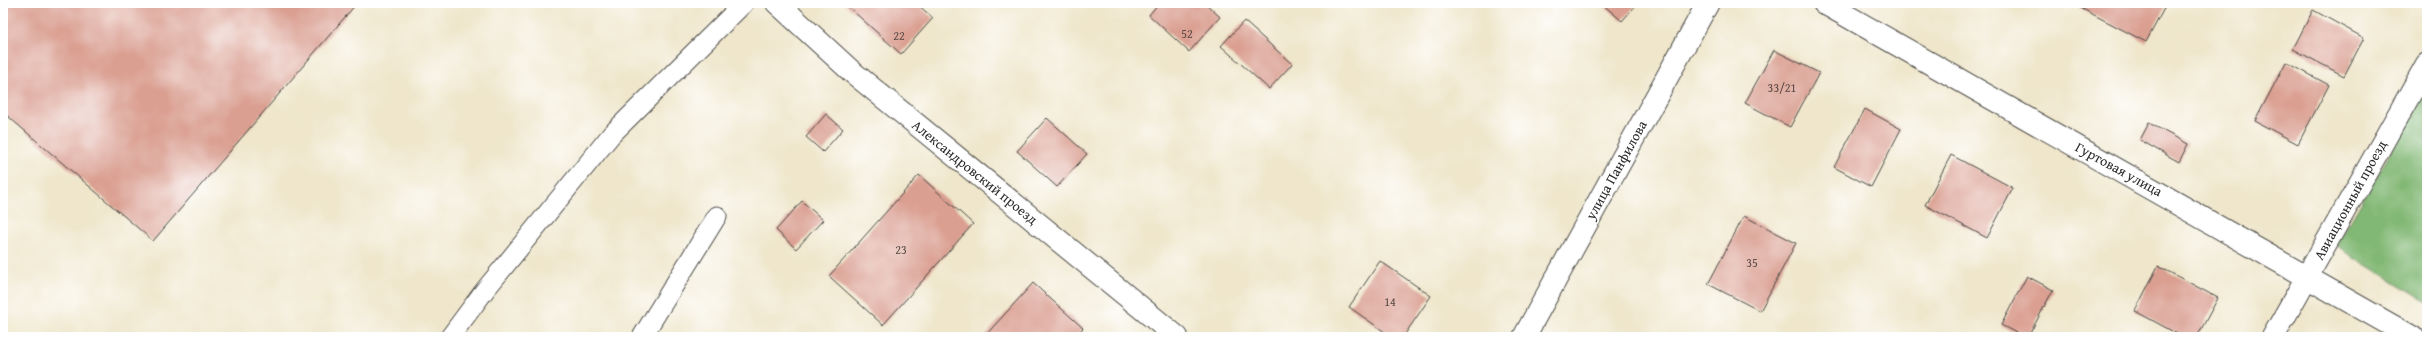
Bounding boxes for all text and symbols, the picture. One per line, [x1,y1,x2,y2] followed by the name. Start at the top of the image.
[1181,25,1193,42] house number: 52
[893,27,905,44] house number: 22
[1768,79,1797,96] house number: 33/21
[908,115,1042,229] street label: Александровский проезд
[1580,116,1652,224] street label: улица Панфилова
[2309,136,2391,263] street label: Авиационный проезд
[2072,137,2166,201] street label: Гуртовая улица
[895,241,907,258] house number: 23
[1746,254,1758,271] house number: 35
[1384,293,1396,310] house number: 14

